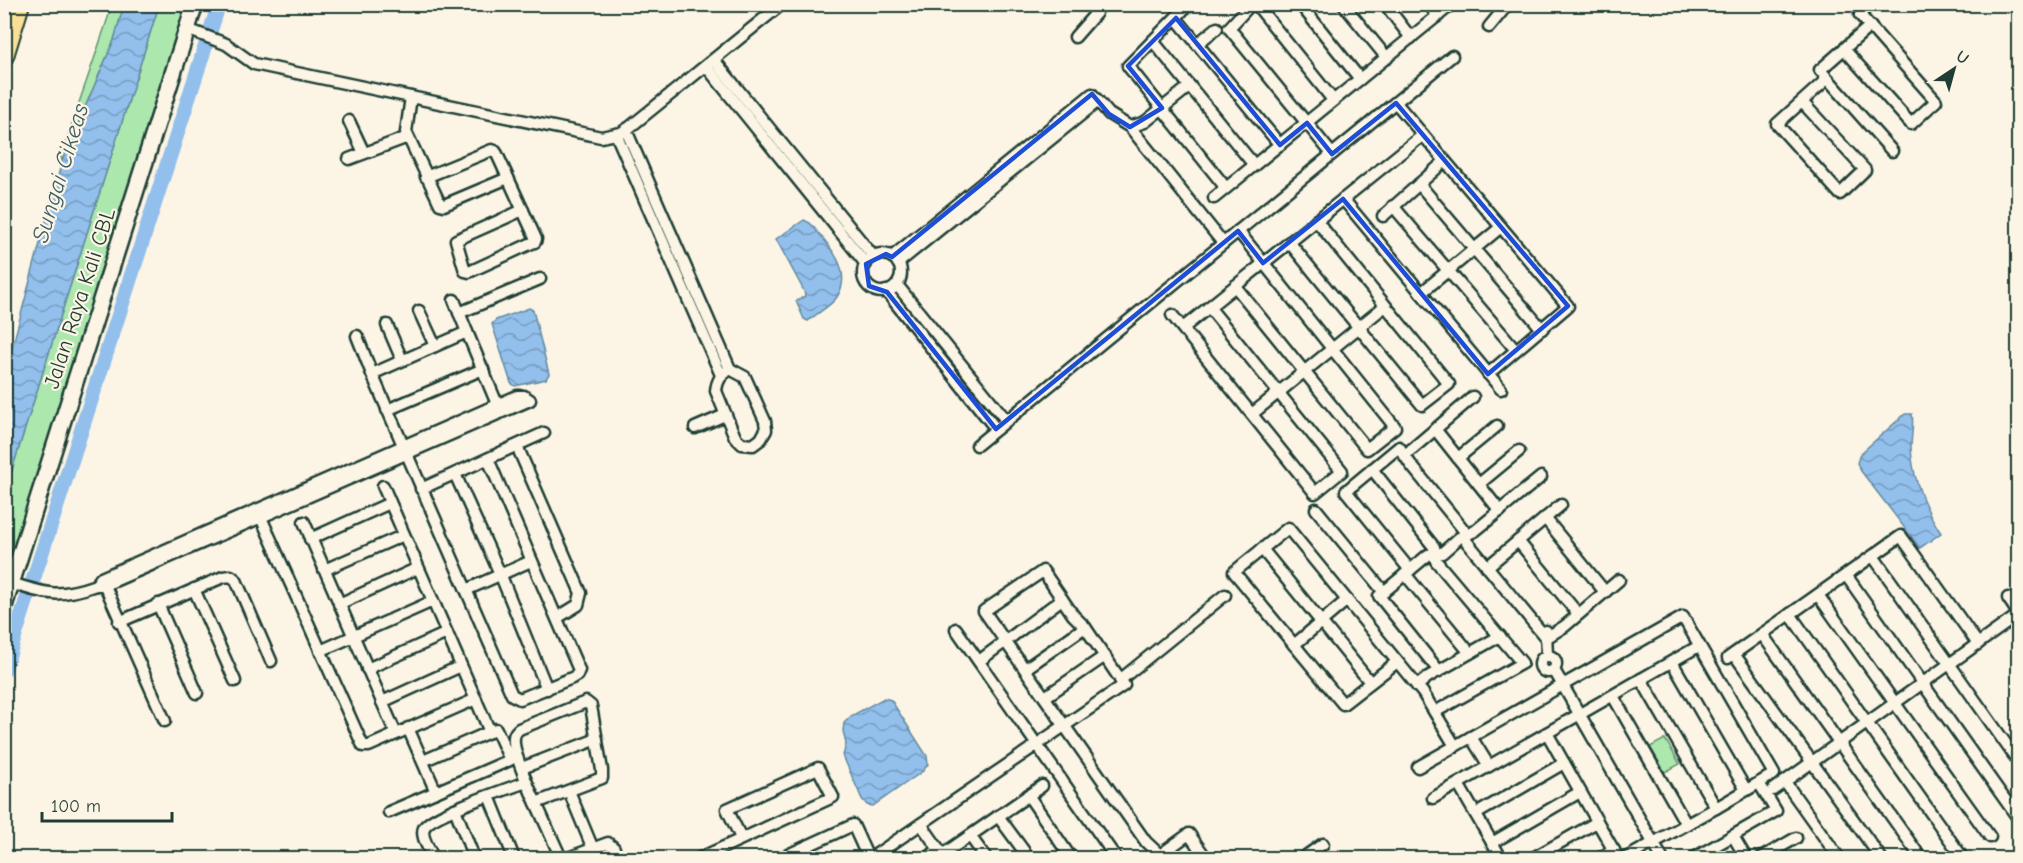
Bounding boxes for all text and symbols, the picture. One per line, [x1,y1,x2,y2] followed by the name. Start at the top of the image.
[1924,39,1984,99] north arrow
[1953,47,1972,68] text: U
[26,100,94,246] water label: Sungai Cikeas
[38,205,121,392] street label: Jalan Raya Kali CBL
[42,785,172,823] scale bar
[51,796,101,817] text: 100 m

